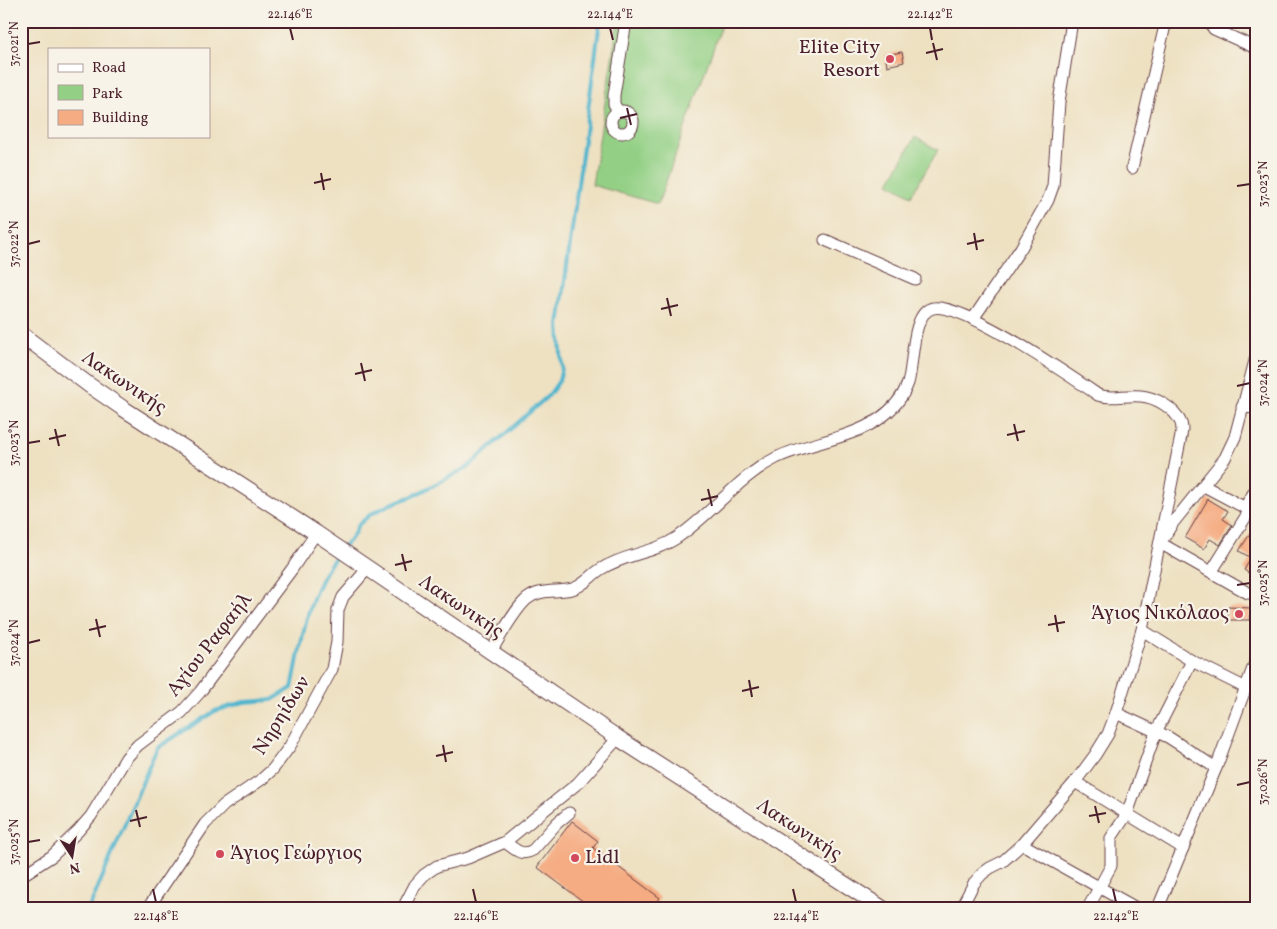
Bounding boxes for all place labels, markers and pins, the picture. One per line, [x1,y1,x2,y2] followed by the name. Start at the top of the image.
[799,34,880,85] place label: Elite City Resort
[884,53,896,65] marker: Elite City Resort
[1091,600,1229,628] place label: Άγιος Νικόλαος
[1233,608,1245,620] marker: Άγιος Νικόλαος
[230,840,362,868] place label: Άγιος Γεώργιος
[585,844,620,872] place label: Lidl
[214,848,226,860] marker: Άγιος Γεώργιος
[569,852,581,864] marker: Lidl

